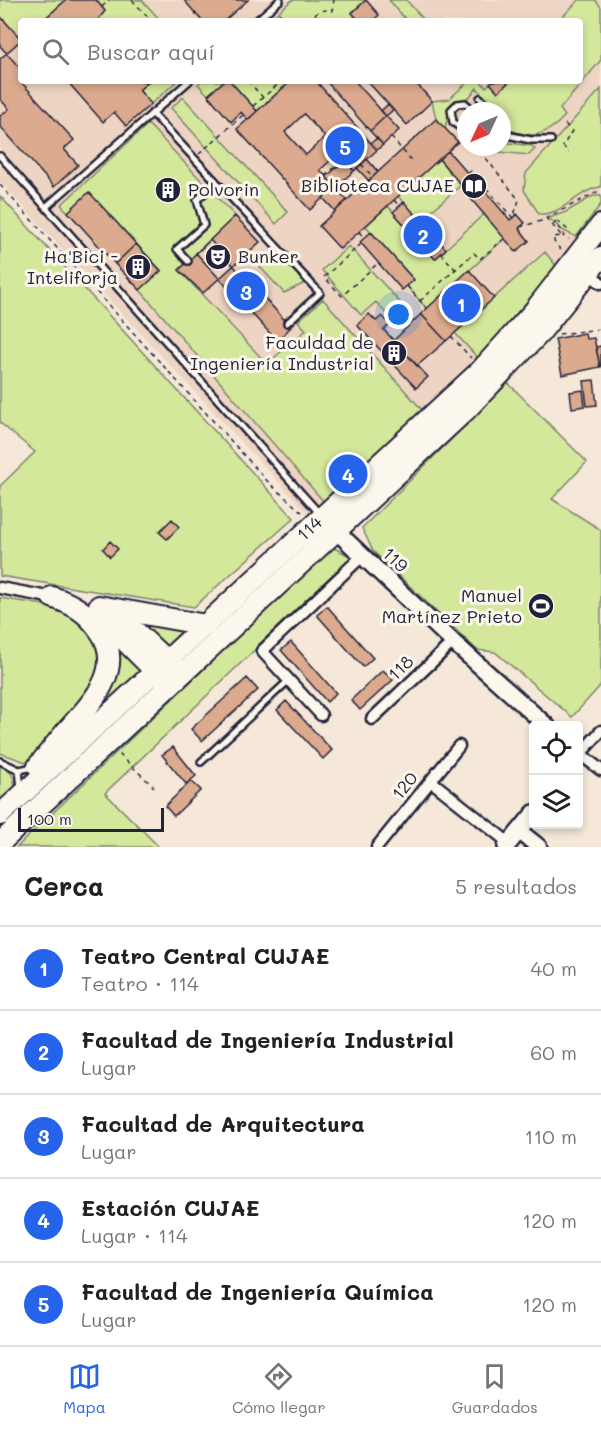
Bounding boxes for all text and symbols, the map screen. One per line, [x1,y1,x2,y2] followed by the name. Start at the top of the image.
[18,18,583,84] search box
[39,35,72,68] icon: search
[87,37,215,66] text: Buscar aquí
[457,102,511,156] north arrow
[326,124,364,168] pin: 5
[459,171,489,201] library icon: Biblioteca CUJAE
[301,173,454,197] place label: Biblioteca CUJAE
[153,175,183,205] building icon: Polvorin
[188,177,259,201] place label: Polvorin
[404,212,442,258] pin: 2
[203,242,233,272] theatre icon: Bunker
[27,244,118,289] place label: Ha'Bici - Inteliforja
[238,244,299,268] place label: Bunker
[123,252,153,282] building icon: Ha'Bici - Inteliforja
[226,268,266,314] pin: 3
[442,280,480,326] pin: 1
[384,300,413,329] your location
[190,330,374,375] place label: Faculdad de Ingeniería Industrial
[379,338,409,368] building icon: Faculdad de Ingeniería Industrial
[328,452,368,496] pin: 4
[291,510,327,546] street label: 114
[378,541,414,577] street label: 119
[382,583,522,628] place label: Manuel Martínez Prieto
[526,591,556,621] sports icon: Manuel Martínez Prieto
[382,649,418,685] street label: 118
[529,721,583,829] map controls
[529,721,583,775] button: locate
[386,766,423,804] street label: 120
[529,775,583,829] button: layers
[18,805,164,832] scale bar
[27,808,72,829] text: 100 m
[24,869,104,903] text: Cerca
[455,873,577,899] text: 5 resultados
[81,941,330,970] text: Teatro Central CUJAE
[39,955,48,981] text: 1
[531,955,577,981] text: 40 m
[81,970,199,996] text: Teatro · 114
[81,1025,454,1054] text: Facultad de Ingeniería Industrial
[38,1039,49,1065] text: 2
[530,1039,577,1065] text: 60 m
[81,1054,137,1080] text: Lugar
[81,1109,365,1138] text: Facultad de Arquitectura
[38,1123,50,1149] text: 3
[524,1123,577,1149] text: 110 m
[81,1138,137,1164] text: Lugar
[81,1193,260,1222] text: Estación CUJAE
[37,1207,50,1233] text: 4
[522,1207,577,1233] text: 120 m
[81,1222,188,1248] text: Lugar · 114
[81,1277,434,1306] text: Facultad de Ingeniería Química
[38,1291,49,1317] text: 5
[522,1291,577,1317] text: 120 m
[81,1306,137,1332] text: Lugar
[63,1360,106,1417] tab: Mapa
[232,1360,325,1417] tab: Cómo llegar
[452,1360,538,1417] tab: Guardados

